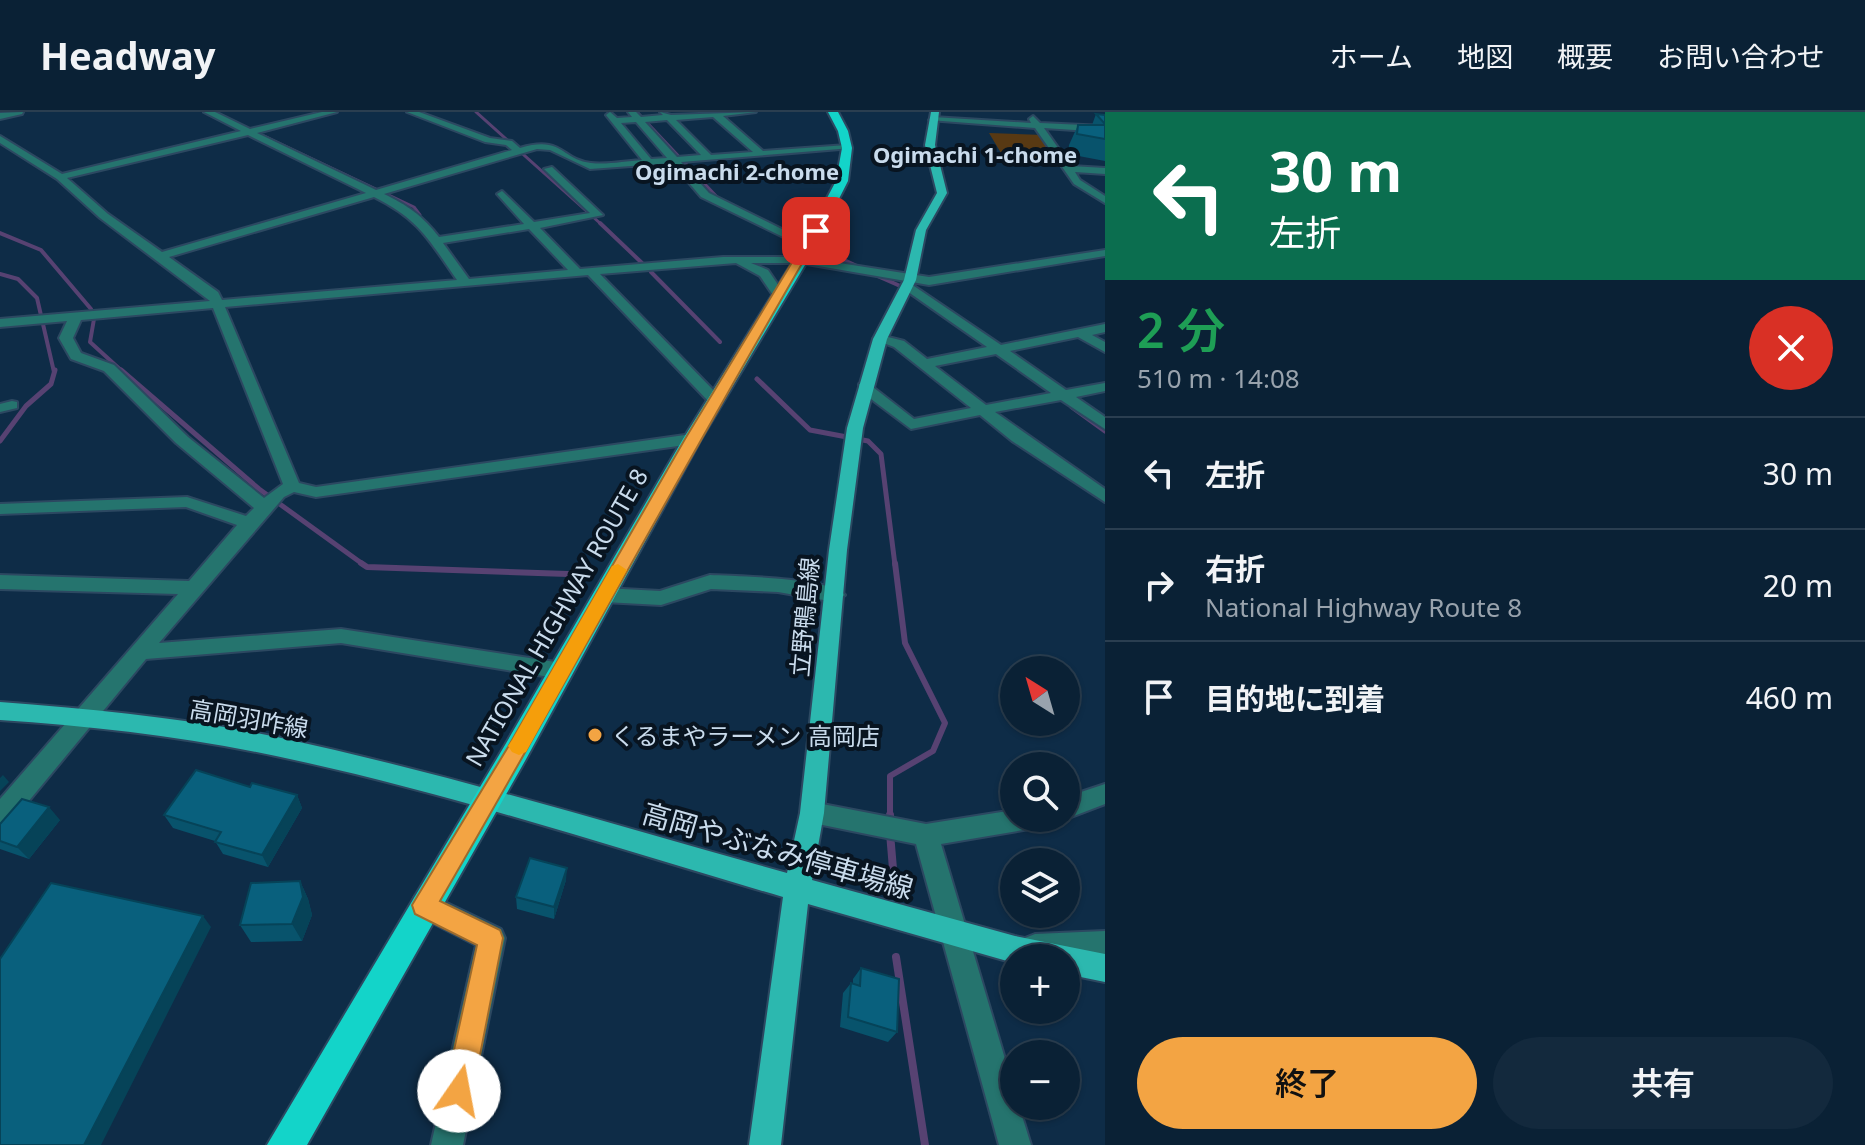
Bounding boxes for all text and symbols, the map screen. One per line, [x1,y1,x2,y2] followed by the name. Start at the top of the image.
[40,29,216,81] text: Headway
[1330,37,1413,75] text: ホーム
[1457,37,1513,75] text: 地図
[1557,37,1613,75] text: 概要
[1657,37,1825,75] text: お問い合わせ
[1269,132,1402,208] text: 30 m
[873,139,1077,169] district label: Ogimachi 1-chome
[1137,144,1241,248] icon: left
[635,156,839,186] district label: Ogimachi 2-chome
[782,197,850,265] pin
[1269,208,1341,257] text: 左折
[794,209,838,253] icon: arrive
[1137,297,1225,362] text: 2 分
[1749,306,1833,390] button: close
[1137,360,1300,396] text: 510 m · 14:08
[1137,451,1181,495] icon: left
[1763,453,1833,494] text: 30 m
[1205,454,1265,495] text: 左折
[457,462,655,772] street label: NATIONAL HIGHWAY ROUTE 8
[1205,548,1265,589] text: 右折
[782,556,826,678] street label: 立野鴨島線
[1137,563,1181,607] icon: right
[1763,565,1833,606] text: 20 m
[1205,589,1522,625] text: National Highway Route 8
[1000,656,1080,736] north arrow
[1000,656,1080,1120] map controls
[1137,675,1181,719] icon: arrive
[1746,677,1833,718] text: 460 m
[1205,678,1385,719] text: 目的地に到着
[187,691,311,745] street label: 高岡羽咋線
[611,719,880,752] place label: くるまやラーメン 高岡店
[586,726,604,744] marker: くるまやラーメン 高岡店
[1000,752,1080,832] button: search
[638,793,918,907] street label: 高岡やぶなみ停車場線
[1000,848,1080,928] button: layers
[1000,944,1080,1024] button: +
[1137,1037,1477,1129] button: 終了
[1493,1037,1833,1129] button: 共有
[1000,1040,1080,1120] button: −
[417,1049,501,1133] position arrow

